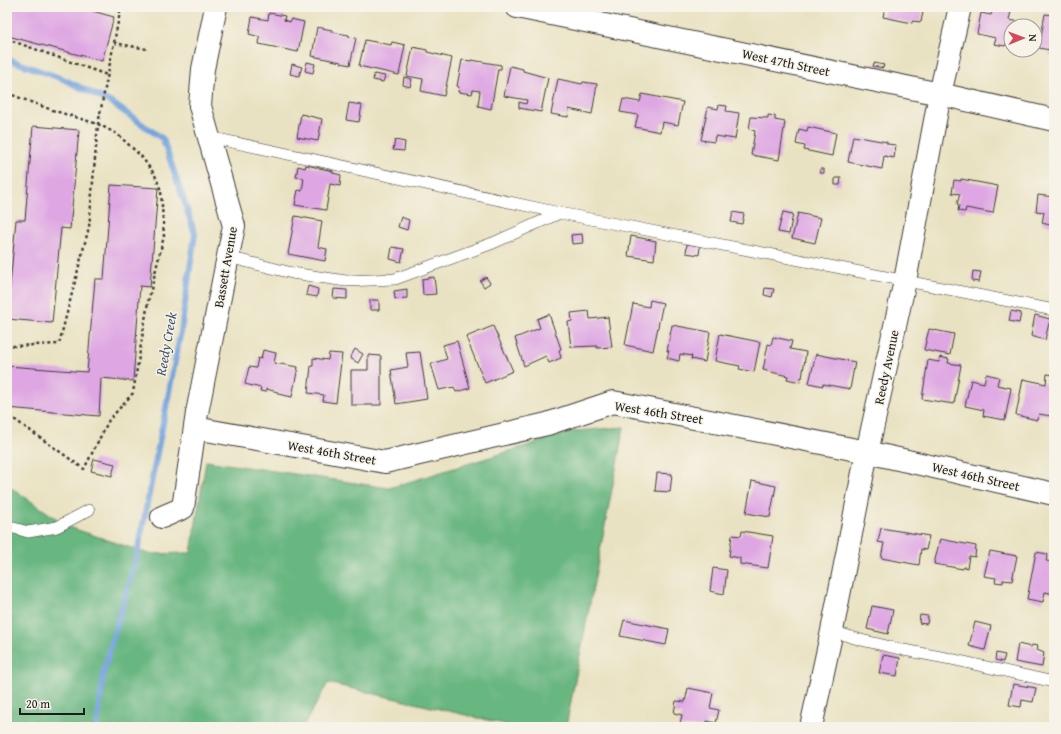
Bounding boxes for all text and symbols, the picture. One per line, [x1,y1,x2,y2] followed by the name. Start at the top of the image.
[1003,18,1043,58] north arrow
[1025,34,1041,42] text: N
[740,44,832,81] street label: West 47th Street
[209,225,242,309] street label: Bassett Avenue
[150,310,182,378] water label: Reedy Creek
[869,328,904,406] street label: Reedy Avenue
[613,396,705,429] street label: West 46th Street
[286,435,378,470] street label: West 46th Street
[930,457,1022,496] street label: West 46th Street
[20,690,84,716] scale bar
[26,695,50,712] text: 20 m

